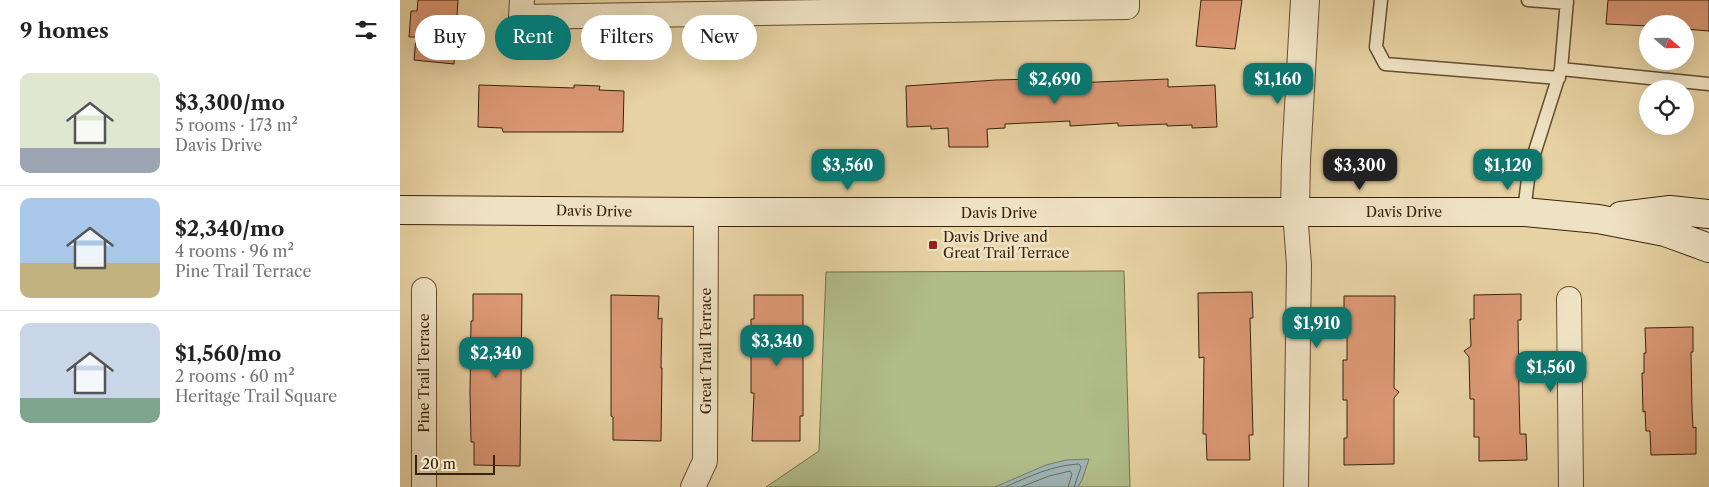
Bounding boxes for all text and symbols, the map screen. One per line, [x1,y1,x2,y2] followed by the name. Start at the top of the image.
[415,15,485,60] chip: Buy
[495,15,571,60] chip: Rent
[581,15,672,60] chip: Filters
[682,15,757,60] chip: New
[1639,15,1694,70] north arrow
[1639,15,1694,135] map controls
[352,16,380,44] icon: filters
[20,18,109,43] text: 9 homes
[1014,62,1096,105] pin: $2,690
[1237,62,1319,105] pin: $1,160
[1029,69,1081,89] text: $2,690
[1254,69,1302,89] text: $1,160
[1639,80,1694,135] button: locate
[175,90,285,115] text: $3,300/mo
[60,93,120,153] icon: home
[175,115,298,135] text: 5 rooms · 173 m²
[175,135,262,155] text: Davis Drive
[807,148,889,191] pin: $3,560
[1319,148,1401,191] pin: $3,300
[1467,148,1549,191] pin: $1,120
[823,155,873,175] text: $3,560
[1334,155,1386,175] text: $3,300
[1484,155,1532,175] text: $1,120
[556,201,633,221] street label: Davis Drive
[1366,203,1442,221] street label: Davis Drive
[961,204,1037,222] street label: Davis Drive
[175,216,284,241] text: $2,340/mo
[60,218,120,278] icon: home
[943,228,1070,262] place label: Davis Drive and Great Trail Terrace
[927,239,939,251] marker: Davis Drive and Great Trail Terrace
[175,241,294,261] text: 4 rooms · 96 m²
[175,261,311,281] text: Pine Trail Terrace
[697,288,715,414] street label: Great Trail Terrace
[1276,306,1358,349] pin: $1,910
[415,313,433,433] street label: Pine Trail Terrace
[1294,313,1340,333] text: $1,910
[736,324,818,367] pin: $3,340
[751,331,803,351] text: $3,340
[455,336,537,379] pin: $2,340
[175,341,281,366] text: $1,560/mo
[60,343,120,403] icon: home
[470,343,522,363] text: $2,340
[1510,350,1592,393] pin: $1,560
[1526,357,1576,377] text: $1,560
[175,366,295,386] text: 2 rooms · 60 m²
[175,386,337,406] text: Heritage Trail Square
[415,452,495,475] scale bar
[422,455,456,473] text: 20 m

